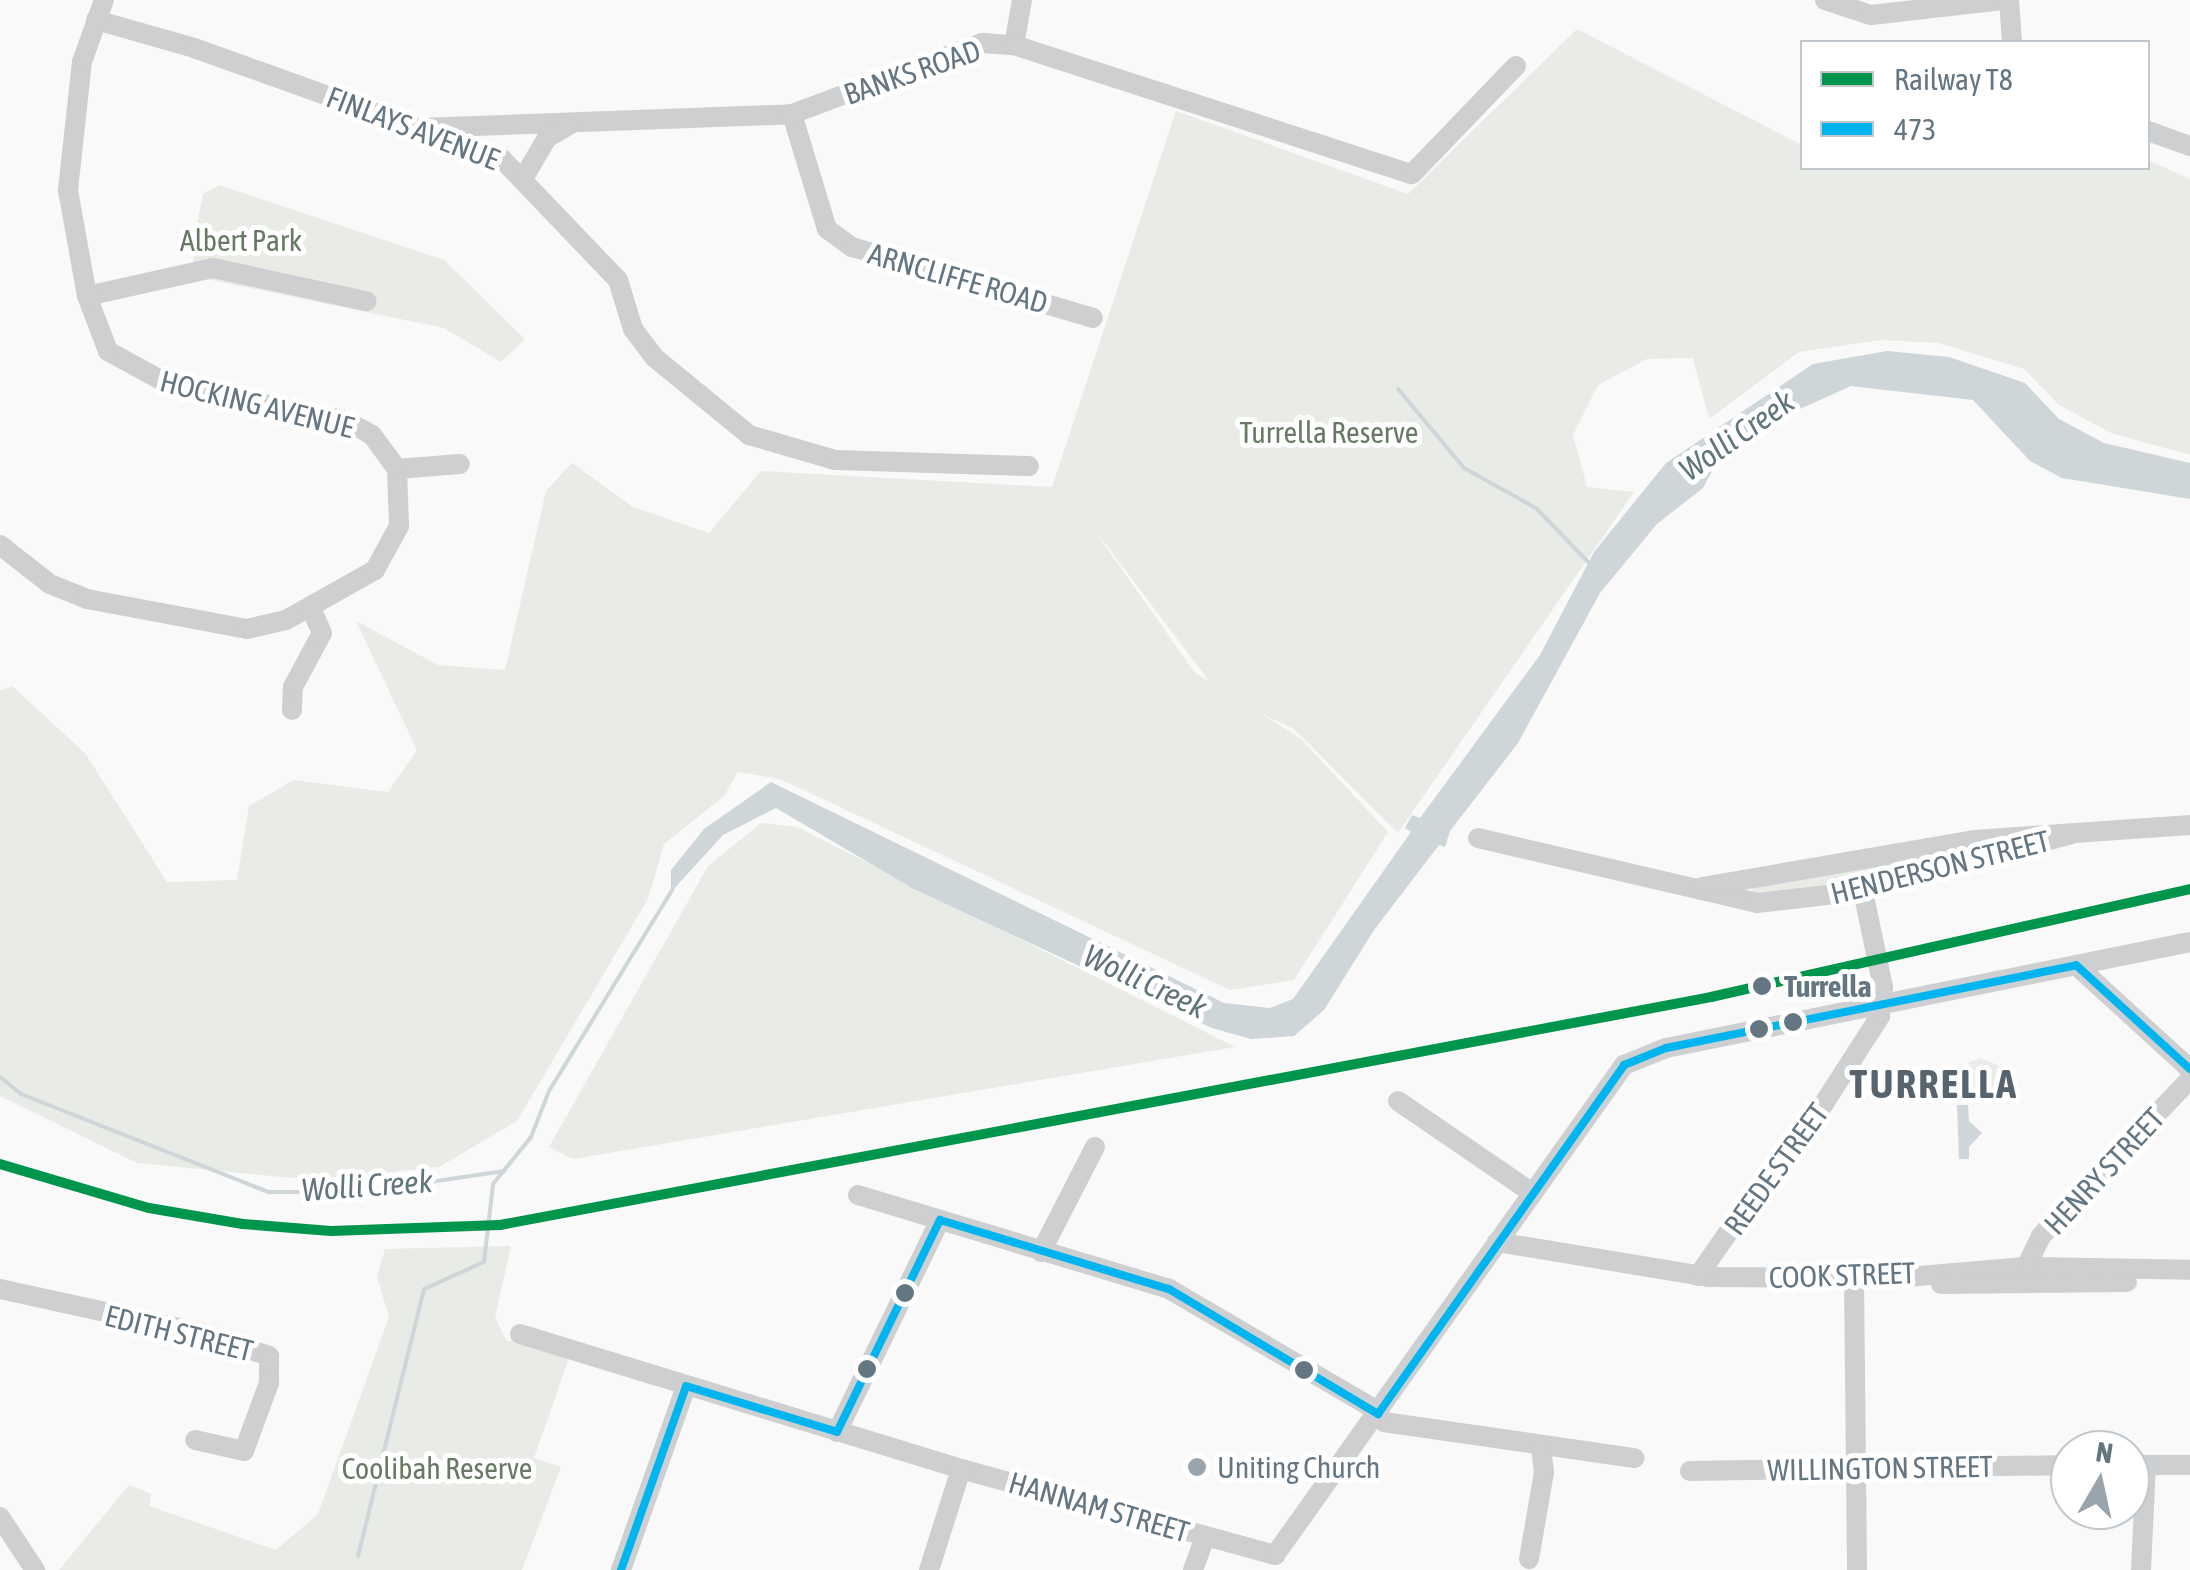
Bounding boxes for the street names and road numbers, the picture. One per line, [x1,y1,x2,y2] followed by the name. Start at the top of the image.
[839,32,985,112] street label: BANKS ROAD
[322,79,504,177] street label: FINLAYS AVENUE
[864,235,1052,321] street label: ARNCLIFFE ROAD
[156,363,358,445] street label: HOCKING AVENUE
[1827,822,2053,912] street label: HENDERSON STREET
[1716,1096,1836,1242] street label: REEDE STREET
[2036,1100,2172,1242] street label: HENRY STREET
[1768,1254,1916,1296] street label: COOK STREET
[101,1297,257,1369] street label: EDITH STREET
[1767,1448,1993,1488] street label: WILLINGTON STREET
[1005,1464,1193,1550] street label: HANNAM STREET

